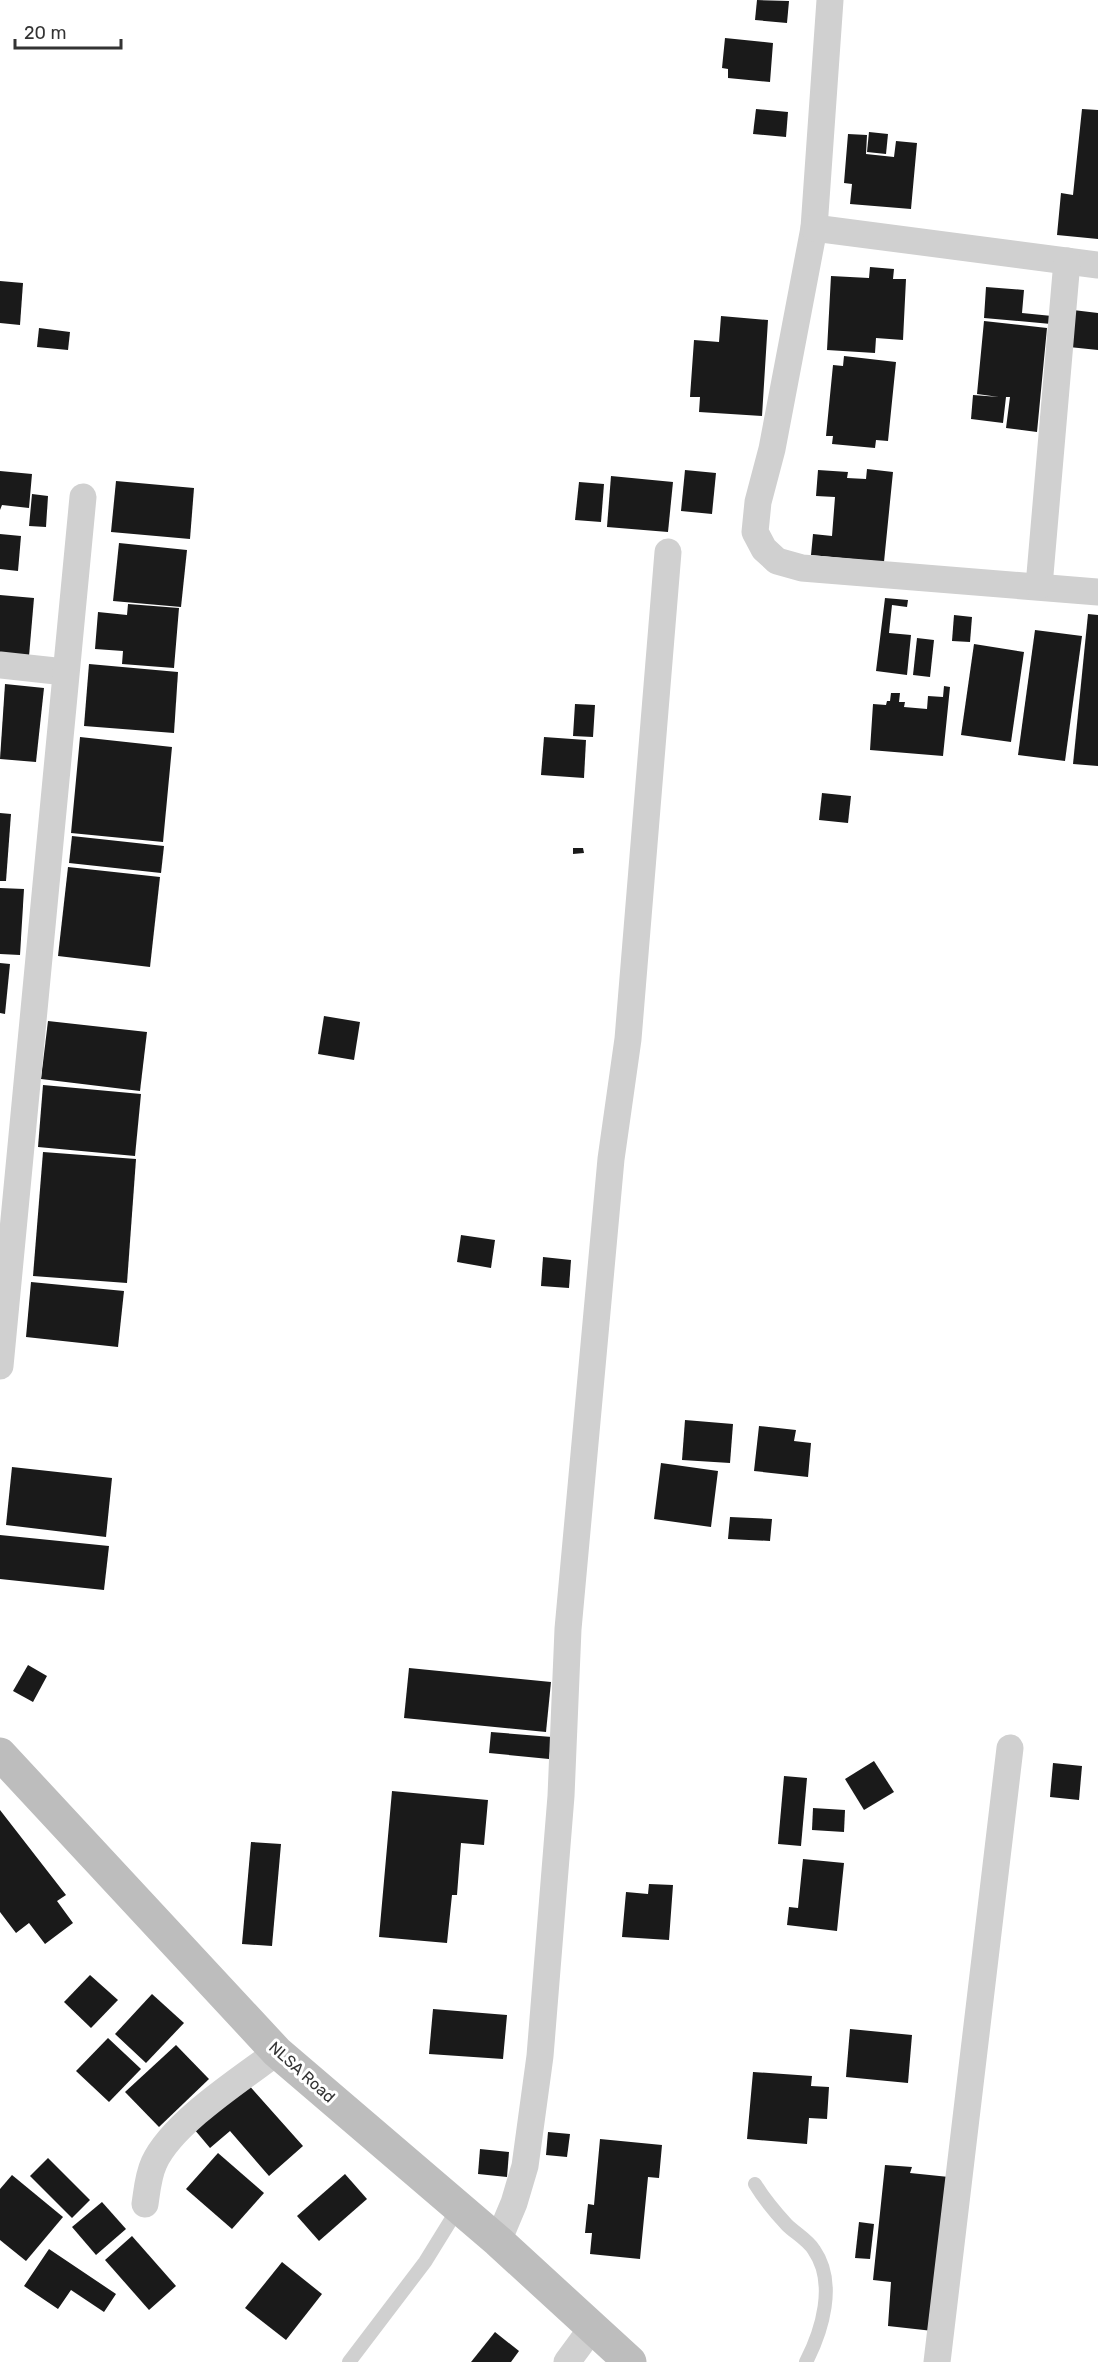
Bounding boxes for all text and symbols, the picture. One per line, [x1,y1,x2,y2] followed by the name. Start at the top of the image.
[15,12,122,50] scale bar
[24,22,66,44] text: 20 m
[265,2037,339,2107] street label: NLSA Road

